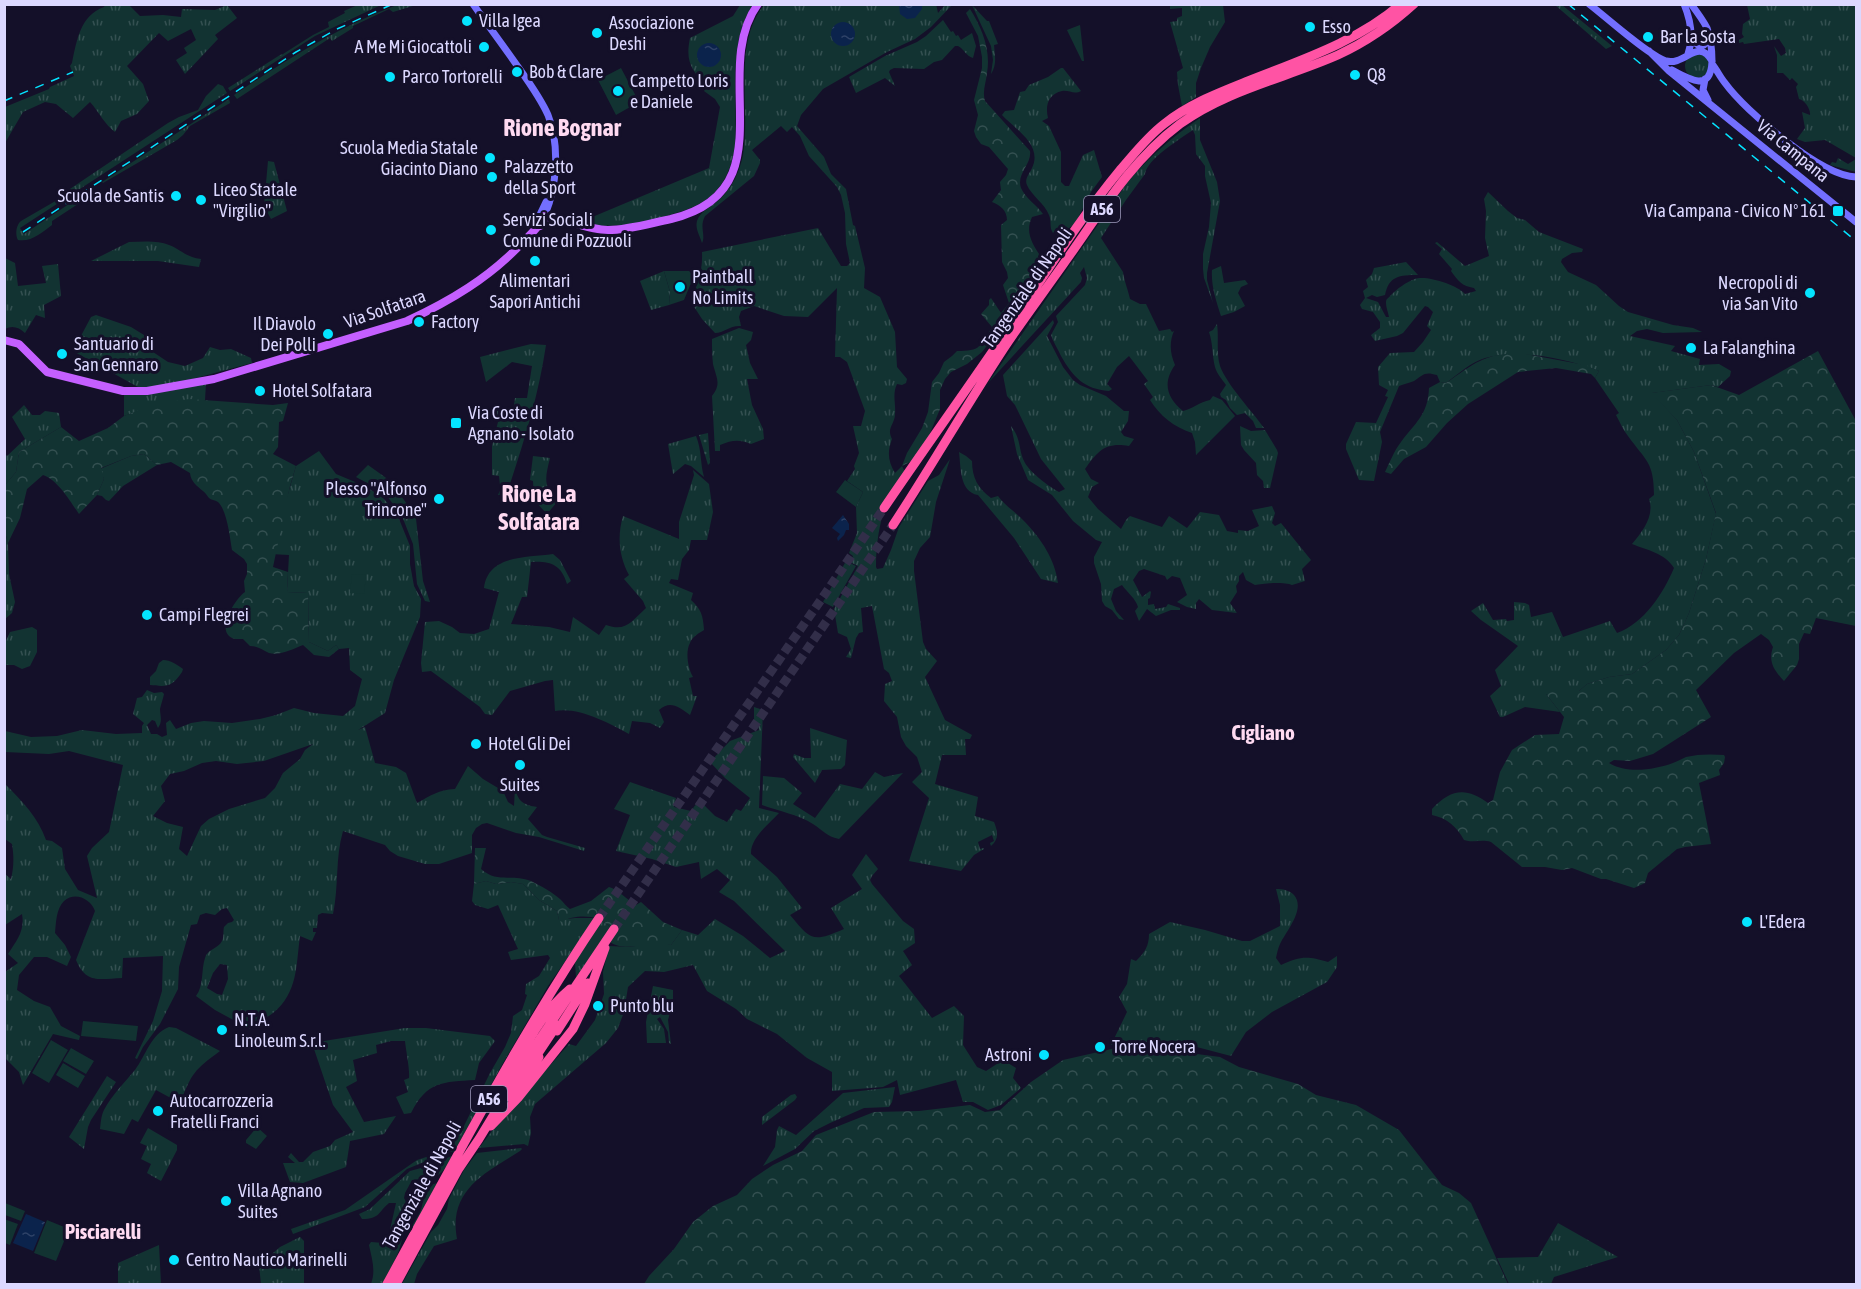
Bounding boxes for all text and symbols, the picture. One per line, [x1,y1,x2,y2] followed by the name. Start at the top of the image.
[479,10,541,31] place label: Villa Igea
[609,12,694,54] place label: Associazione Deshi
[460,14,474,28] marker: Villa Igea
[1322,16,1351,37] place label: Esso
[1303,20,1317,34] marker: Esso
[590,26,604,40] marker: Associazione Deshi
[1660,26,1736,47] place label: Bar la Sosta
[1641,30,1655,44] marker: Bar la Sosta
[355,36,472,57] place label: A Me Mi Giocattoli
[477,40,491,54] marker: A Me Mi Giocattoli
[529,61,604,82] place label: Bob & Clare
[1367,64,1386,85] place label: Q8
[510,65,524,79] marker: Bob & Clare
[402,66,503,87] place label: Parco Tortorelli
[1348,68,1362,82] marker: Q8
[383,70,397,84] marker: Parco Tortorelli
[630,70,728,112] place label: Campetto Loris e Daniele
[611,84,625,98] marker: Campetto Loris e Daniele
[503,114,622,141] district label: Rione Bognar
[1753,115,1834,186] street label: Via Campana
[340,137,478,179] place label: Scuola Media Statale Giacinto Diano
[483,151,497,165] marker: Scuola Media Statale Giacinto Diano
[504,156,576,198] place label: Palazzetto della Sport
[485,170,499,184] marker: Palazzetto della Sport
[213,179,297,221] place label: Liceo Statale "Virgilio"
[58,185,164,206] place label: Scuola de Santis
[169,189,183,203] marker: Scuola de Santis
[194,193,208,207] marker: Liceo Statale "Virgilio"
[1084,196,1120,222] road number: A56
[1645,200,1826,221] place label: Via Campana - Civico N° 161
[1831,204,1845,218] marker: Via Campana - Civico N° 161
[503,209,632,251] place label: Servizi Sociali Comune di Pozzuoli
[484,223,498,237] marker: Servizi Sociali Comune di Pozzuoli
[977,223,1076,352] street label: Tangenziale di Napoli
[528,254,542,268] marker: Alimentari Sapori Antichi
[692,266,754,308] place label: Paintball No Limits
[489,270,581,312] place label: Alimentari Sapori Antichi
[1718,272,1798,314] place label: Necropoli di via San Vito
[673,280,687,294] marker: Paintball No Limits
[341,285,428,332] street label: Via Solfatara
[1803,286,1817,300] marker: Necropoli di via San Vito
[431,311,479,332] place label: Factory
[253,313,316,355] place label: Il Diavolo Dei Polli
[412,315,426,329] marker: Factory
[321,327,335,341] marker: Il Diavolo Dei Polli
[74,333,158,375] place label: Santuario di San Gennaro
[1703,337,1796,358] place label: La Falanghina
[1684,341,1698,355] marker: La Falanghina
[55,347,69,361] marker: Santuario di San Gennaro
[272,380,372,401] place label: Hotel Solfatara
[253,384,267,398] marker: Hotel Solfatara
[468,402,574,444] place label: Via Coste di Agnano - Isolato
[449,416,463,430] marker: Via Coste di Agnano - Isolato
[325,478,427,520] place label: Plesso "Alfonso Trincone"
[498,480,580,535] district label: Rione La Solfatara
[432,492,446,506] marker: Plesso "Alfonso Trincone"
[159,604,249,625] place label: Campi Flegrei
[140,608,154,622] marker: Campi Flegrei
[1231,720,1295,744] district label: Cigliano
[488,733,571,754] place label: Hotel Gli Dei
[469,737,483,751] marker: Hotel Gli Dei
[513,758,527,772] marker: Suites
[500,774,540,795] place label: Suites
[1759,911,1806,932] place label: L'Edera
[1740,915,1754,929] marker: L'Edera
[610,995,674,1016] place label: Punto blu
[591,999,605,1013] marker: Punto blu
[234,1009,326,1051] place label: N.T.A. Linoleum S.r.l.
[215,1023,229,1037] marker: N.T.A. Linoleum S.r.l.
[1112,1036,1196,1057] place label: Torre Nocera
[1093,1040,1107,1054] marker: Torre Nocera
[985,1044,1032,1065] place label: Astroni
[1037,1048,1051,1062] marker: Astroni
[471,1086,507,1112] road number: A56
[170,1090,274,1132] place label: Autocarrozzeria Fratelli Franci
[151,1104,165,1118] marker: Autocarrozzeria Fratelli Franci
[378,1117,465,1252] street label: Tangenziale di Napoli
[238,1180,322,1222] place label: Villa Agnano Suites
[219,1194,233,1208] marker: Villa Agnano Suites
[65,1219,141,1243] district label: Pisciarelli
[186,1249,347,1270] place label: Centro Nautico Marinelli
[167,1253,181,1267] marker: Centro Nautico Marinelli

